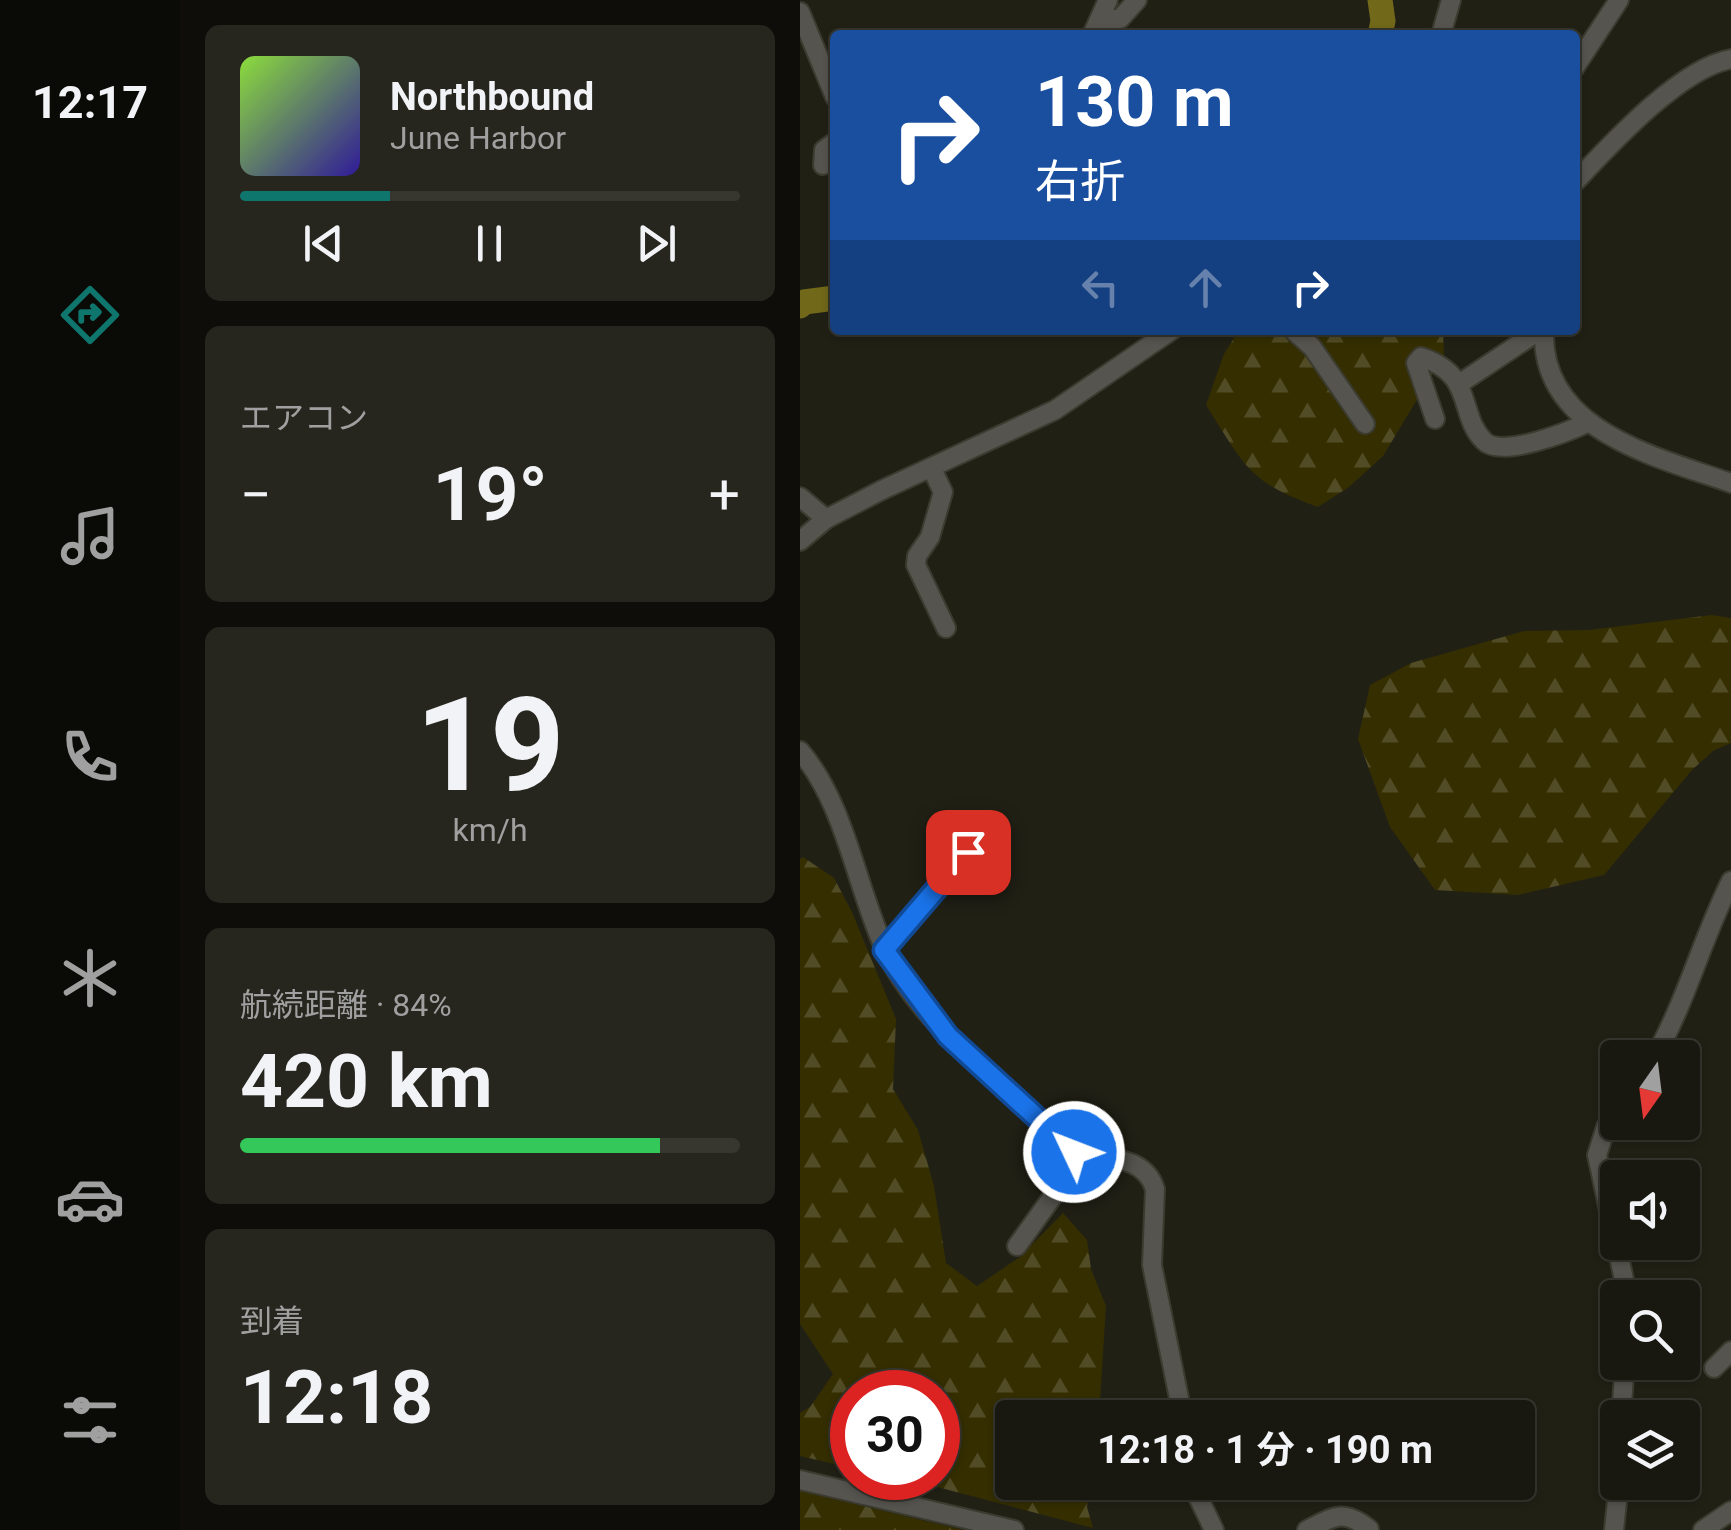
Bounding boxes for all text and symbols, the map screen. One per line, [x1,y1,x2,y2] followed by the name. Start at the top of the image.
[1035,61,1234,143] text: 130 m
[870,70,1000,200] icon: right
[390,75,594,119] text: Northbound
[32,76,148,129] text: 12:17
[390,119,566,157] text: June Harbor
[1035,155,1125,208] text: 右折
[296,216,351,271] icon: previous
[462,216,517,271] icon: pause
[629,216,684,271] icon: next
[1073,260,1128,315] icon: left
[1178,260,1233,315] icon: ahead
[1283,260,1338,315] icon: right
[55,280,125,350] icon: directions
[240,399,368,437] text: エアコン
[432,450,548,538] text: 19°
[240,463,271,527] text: −
[709,463,740,527] text: +
[55,501,125,571] icon: music
[415,669,565,822] text: 19
[55,722,125,792] icon: phone
[926,810,1011,895] pin
[452,811,528,849] text: km/h
[941,825,996,880] icon: arrive
[55,943,125,1013] icon: climate
[240,986,452,1024] text: 航続距離 · 84%
[240,1037,493,1125] text: 420 km
[1600,1040,1700,1140] north arrow
[1600,1040,1700,1500] map controls
[1022,1100,1126,1204] position arrow
[1600,1160,1700,1260] button: sound
[55,1164,125,1234] icon: car
[1600,1280,1700,1380] button: search
[240,1302,304,1340] text: 到着
[240,1353,433,1441] text: 12:18
[830,1370,960,1500] speed limit sign: 30
[55,1385,125,1455] icon: filters
[1600,1400,1700,1500] button: layers
[1097,1428,1433,1472] text: 12:18 · 1 分 · 190 m

